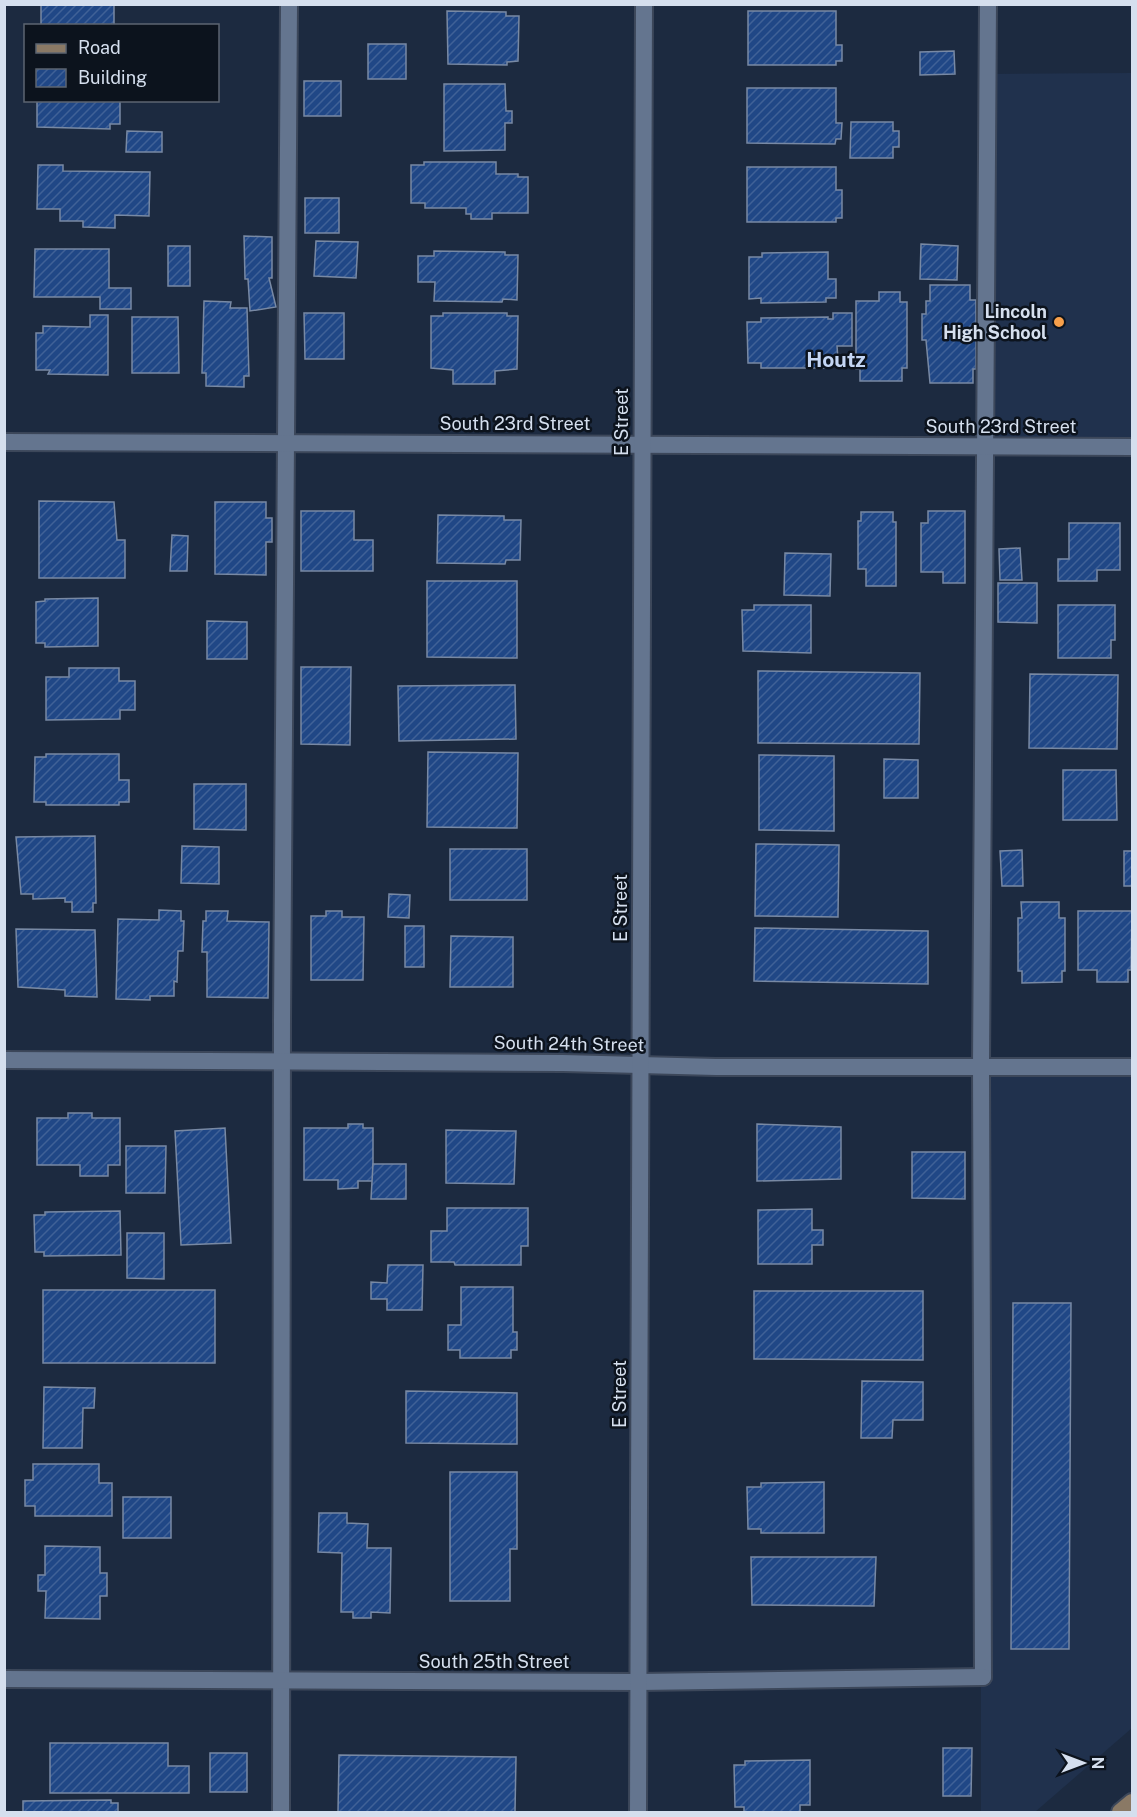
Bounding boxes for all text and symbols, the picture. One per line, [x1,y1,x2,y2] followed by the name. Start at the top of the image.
[24,24,219,102] legend
[78,37,121,58] text: Road
[78,67,147,88] text: Building
[943,301,1047,343] place label: Lincoln High School
[1052,315,1066,329] marker: Lincoln High School
[806,347,866,372] district label: Houtz
[611,388,632,456] street label: E Street
[439,413,591,434] street label: South 23rd Street
[925,416,1077,437] street label: South 23rd Street
[610,874,631,942] street label: E Street
[493,1032,645,1055] street label: South 24th Street
[609,1360,630,1428] street label: E Street
[419,1651,570,1672] street label: South 25th Street
[1053,1733,1113,1793] north arrow
[1088,1757,1107,1769] text: N

